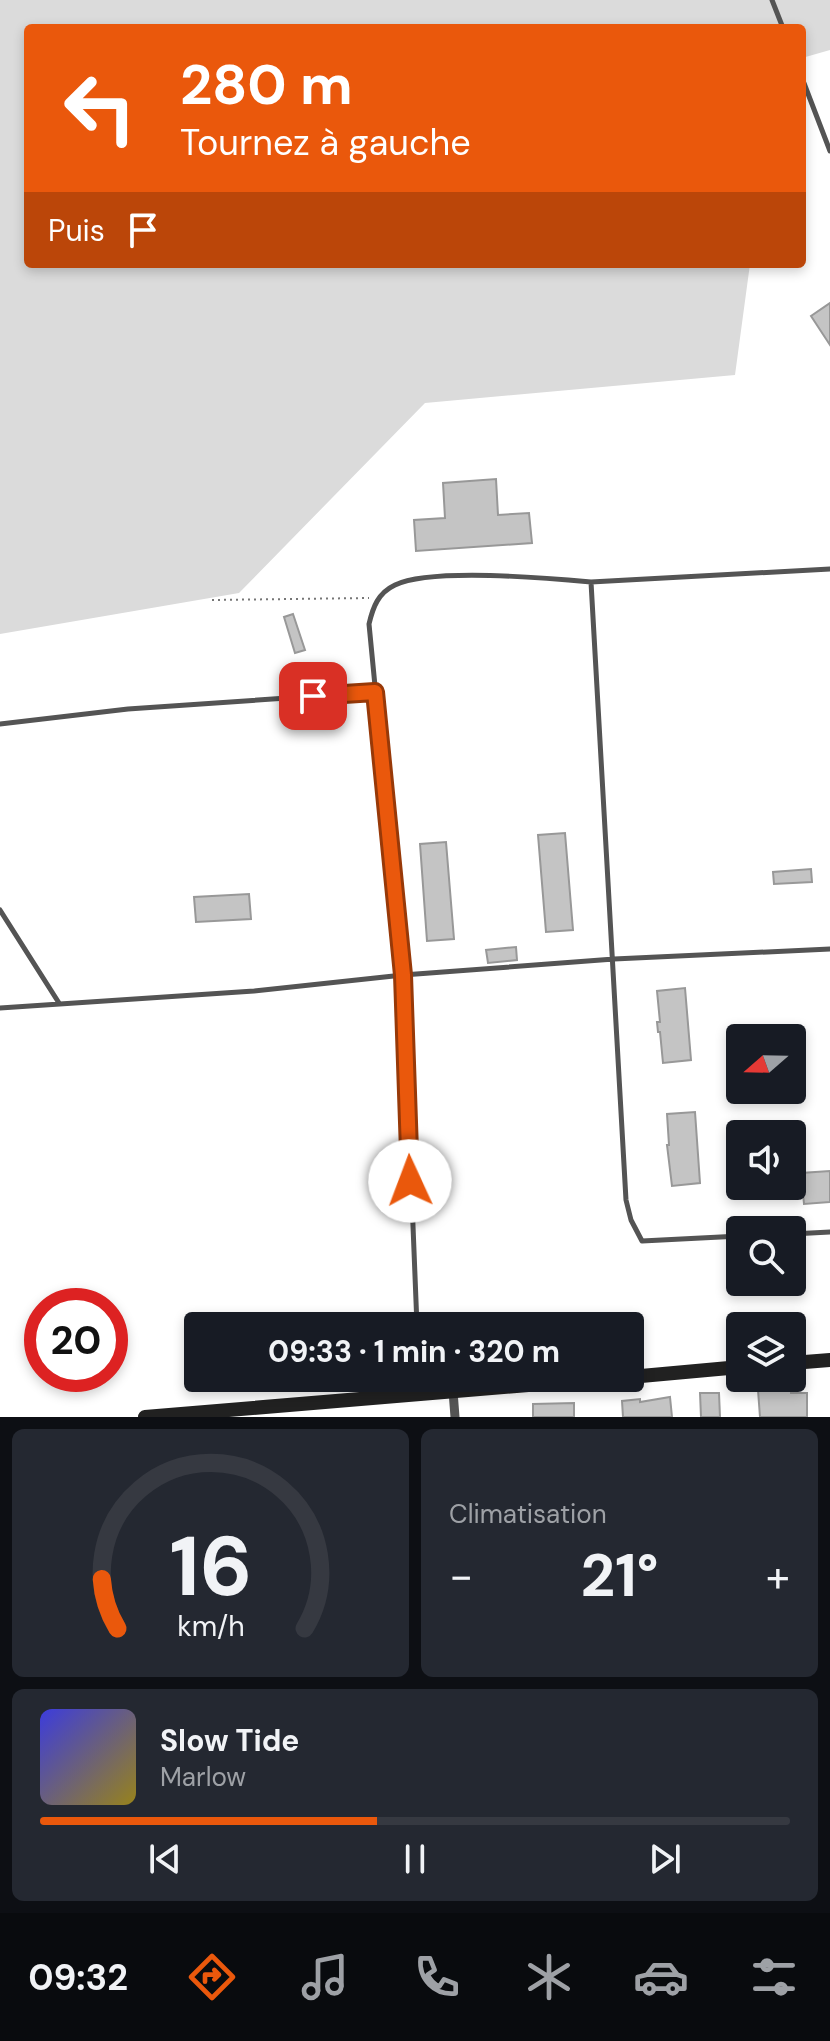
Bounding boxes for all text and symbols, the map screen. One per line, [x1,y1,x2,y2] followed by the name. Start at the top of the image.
[180,48,353,121] text: 280 m
[48,56,152,160] icon: left
[180,119,471,166] text: Tournez à gauche
[121,208,165,252] icon: arrive
[48,211,105,250] text: Puis
[279,662,347,730] pin
[291,674,335,718] icon: arrive
[726,1024,806,1104] north arrow
[726,1024,806,1392] map controls
[726,1120,806,1200] button: sound
[368,1139,452,1223] position arrow
[726,1216,806,1296] button: search
[24,1288,128,1392] speed limit sign: 20
[726,1312,806,1392] button: layers
[268,1332,560,1371] text: 09:33 · 1 min · 320 m
[449,1497,607,1531] text: Climatisation
[169,1512,252,1621] text: 16
[580,1536,659,1615] text: 21°
[449,1547,473,1605] text: −
[766,1547,790,1605] text: +
[177,1608,244,1645] text: km/h
[160,1721,299,1760] text: Slow Tide
[160,1760,246,1794] text: Marlow
[143,1837,187,1881] icon: previous
[393,1837,437,1881] icon: pause
[643,1837,687,1881] icon: next
[184,1949,240,2005] icon: directions
[297,1949,353,2005] icon: music
[409,1949,465,2005] icon: phone
[521,1949,577,2005] icon: climate
[633,1949,689,2005] icon: car
[746,1949,802,2005] icon: filters
[28,1954,128,2001] text: 09:32

